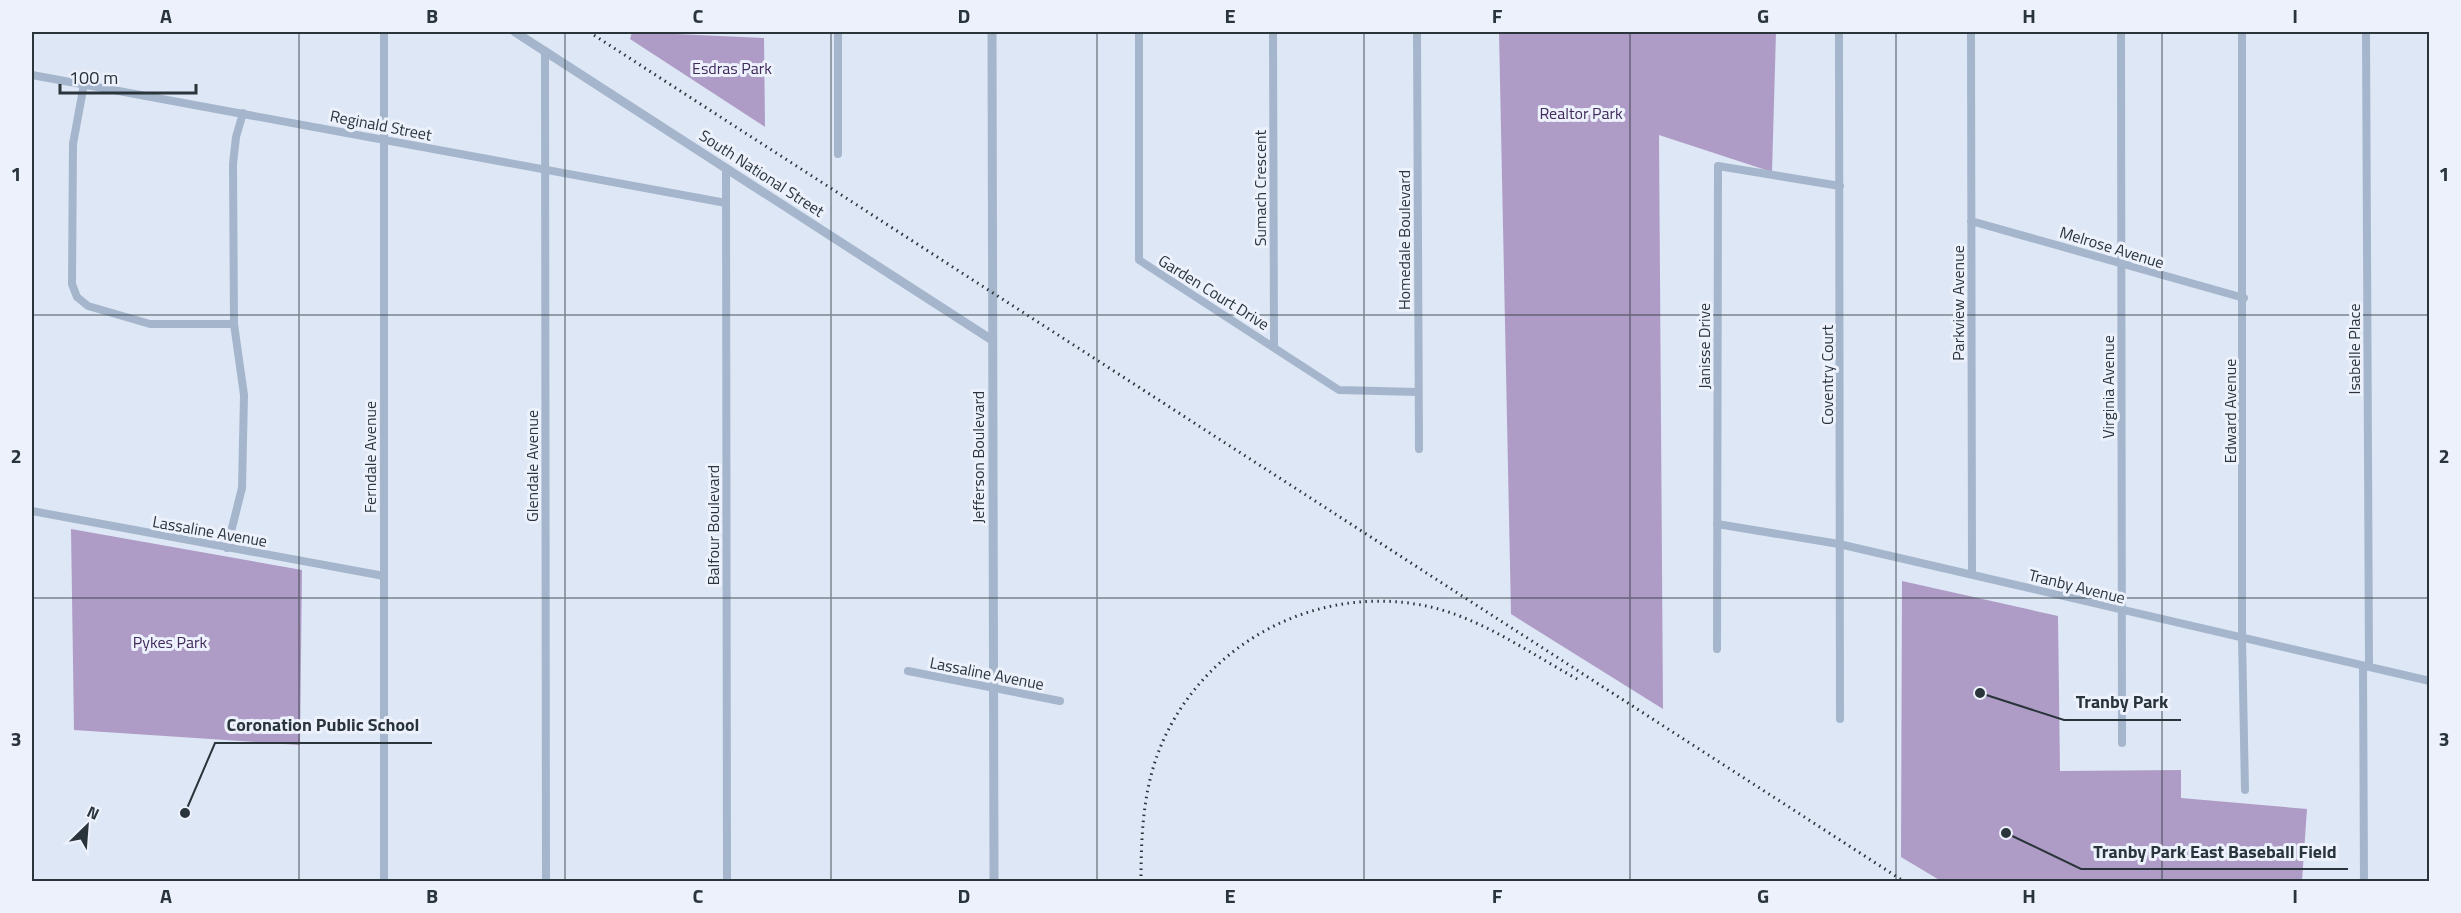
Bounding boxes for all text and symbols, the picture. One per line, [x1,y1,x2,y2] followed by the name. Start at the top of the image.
[160,0,172,31] text: A
[426,0,438,31] text: B
[693,0,704,31] text: C
[958,0,970,31] text: D
[1224,0,1236,31] text: E
[1492,0,1503,31] text: F
[1757,0,1769,31] text: G
[2022,0,2036,31] text: H
[2292,0,2298,31] text: I
[692,56,772,80] park label: Esdras Park
[60,57,196,95] scale bar
[69,64,118,91] text: 100 m
[1539,101,1623,125] park label: Realtor Park
[328,103,434,147] street label: Reginald Street
[695,123,830,223] street label: South National Street
[1248,129,1272,246] street label: Sumach Crescent
[10,158,22,189] text: 1
[2438,158,2450,189] text: 1
[1392,170,1416,310] street label: Homedale Boulevard
[2057,220,2167,274] street label: Melrose Avenue
[1946,245,1970,361] street label: Parkview Avenue
[1154,248,1274,336] street label: Garden Court Drive
[1692,303,1716,389] street label: Janisse Drive
[2342,303,2366,395] street label: Isabelle Place
[1815,325,1839,425] street label: Coventry Court
[2096,335,2120,439] street label: Virginia Avenue
[2218,359,2242,463] street label: Edward Avenue
[966,391,990,523] street label: Jefferson Boulevard
[358,401,382,513] street label: Ferndale Avenue
[520,410,544,522] street label: Glendale Avenue
[10,440,22,471] text: 2
[2438,440,2450,471] text: 2
[701,465,725,585] street label: Balfour Boulevard
[151,509,269,553] street label: Lassaline Avenue
[2026,562,2128,610] street label: Tranby Avenue
[133,630,208,654] park label: Pykes Park
[928,650,1046,696] street label: Lassaline Avenue
[2064,684,2181,720] callout: Tranby Park
[2076,688,2169,715] text: Tranby Park
[215,707,432,743] callout: Coronation Public School
[227,711,419,738] text: Coronation Public School
[10,723,22,754] text: 3
[2438,723,2450,754] text: 3
[57,796,117,856] north arrow
[83,799,103,826] text: N
[2081,833,2348,869] callout: Tranby Park East Baseball Field
[2093,838,2337,865] text: Tranby Park East Baseball Field
[160,880,172,911] text: A
[426,880,438,911] text: B
[693,880,704,911] text: C
[958,880,970,911] text: D
[1224,880,1236,911] text: E
[1492,880,1503,911] text: F
[1757,880,1769,911] text: G
[2022,880,2036,911] text: H
[2292,880,2298,911] text: I

